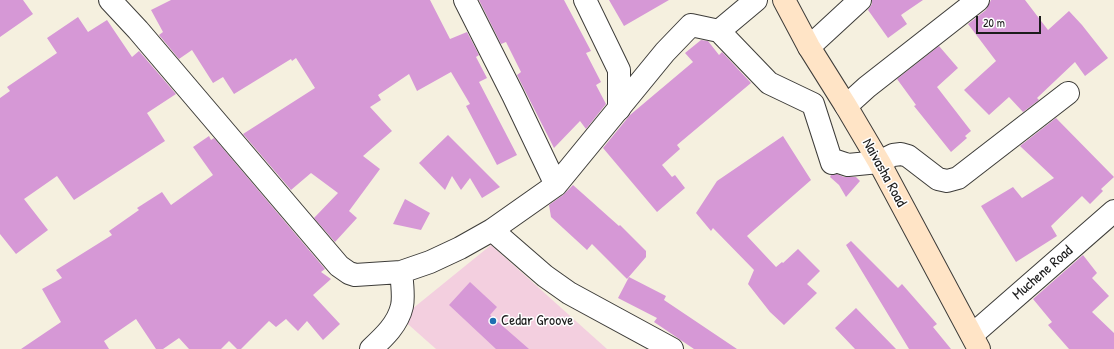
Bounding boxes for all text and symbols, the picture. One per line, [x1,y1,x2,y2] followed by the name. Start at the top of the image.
[978,8,1043,34] scale bar
[983,14,1005,31] text: 20 m
[858,136,910,210] street label: Naivasha Road
[1009,242,1077,304] street label: Muchene Road
[501,312,573,330] place label: Cedar Groove
[488,316,498,326] marker: Cedar Groove

